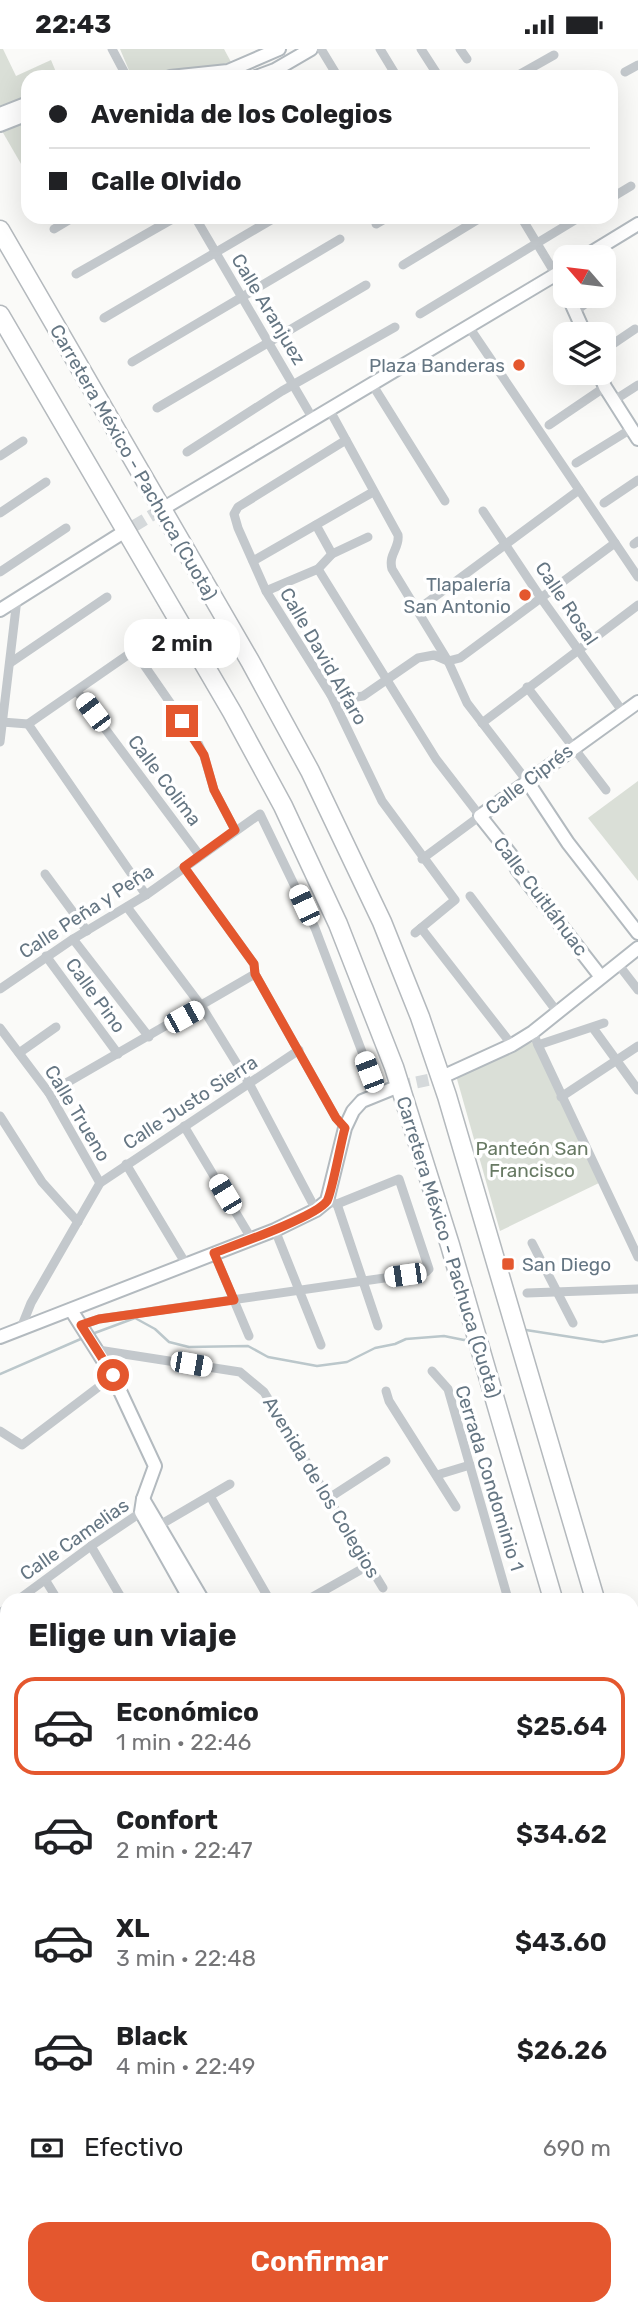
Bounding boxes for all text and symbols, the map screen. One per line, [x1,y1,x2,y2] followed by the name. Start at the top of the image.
[35,9,111,40] text: 22:43
[91,99,392,130] text: Avenida de los Colegios
[91,166,242,197] text: Calle Olvido
[553,245,616,308] north arrow
[553,245,616,385] map controls
[226,250,311,369] street label: Calle Aranjuez
[45,320,222,604] street label: Carretera México - Pachuca (Cuota)
[553,322,616,385] button: layers
[369,354,505,377] place label: Plaza Banderas
[511,357,527,373] marker: Plaza Banderas
[530,557,603,649] street label: Calle Rosal
[404,573,511,618] place label: Tlapalería San Antonio
[275,584,372,729] street label: Calle David Alfaro
[517,587,533,603] marker: Tlapalería San Antonio
[124,619,240,669] callout: 2 min
[151,629,213,657] text: 2 min
[72,689,115,735] car
[166,705,198,737] route end
[123,730,206,830] street label: Calle Colima
[481,739,578,820] street label: Calle Ciprés
[488,832,593,960] street label: Calle Cuitláhuac
[15,859,158,964] street label: Calle Peña y Peña
[286,882,323,928] car
[61,953,130,1037] street label: Calle Pino
[161,998,208,1036] car
[352,1049,387,1095] car
[119,1050,262,1154] street label: Calle Justo Sierra
[40,1061,115,1166] street label: Calle Trueno
[392,1093,506,1401] street label: Carretera México - Pachuca (Cuota)
[476,1137,588,1182] park label: Panteón San Francisco
[206,1171,245,1217] car
[522,1253,611,1276] place label: San Diego
[500,1256,516,1272] marker: San Diego
[383,1262,428,1288] car
[169,1350,214,1378] car
[97,1359,129,1391] route start
[450,1382,529,1574] street label: Cerrada Condominio 1
[258,1392,385,1582] street label: Avenida de los Colegios
[15,1493,133,1585] street label: Calle Camelias
[28,1616,237,1654] text: Elige un viaje
[32,1695,95,1758] icon: car
[116,1697,259,1728] text: Económico
[516,1711,607,1742] text: $25.64
[116,1728,251,1756] text: 1 min · 22:46
[32,1803,95,1866] icon: car
[116,1805,218,1836] text: Confort
[516,1819,607,1850] text: $34.62
[116,1836,253,1864] text: 2 min · 22:47
[32,1911,95,1974] icon: car
[116,1913,149,1944] text: XL
[515,1927,607,1958] text: $43.60
[116,1944,256,1972] text: 3 min · 22:48
[32,2019,95,2082] icon: car
[116,2021,188,2052] text: Black
[517,2035,607,2066] text: $26.26
[116,2052,255,2080] text: 4 min · 22:49
[28,2129,66,2167] icon: cash
[84,2132,183,2163] text: Efectivo
[543,2134,611,2162] text: 690 m
[28,2222,611,2302] button: Confirmar

